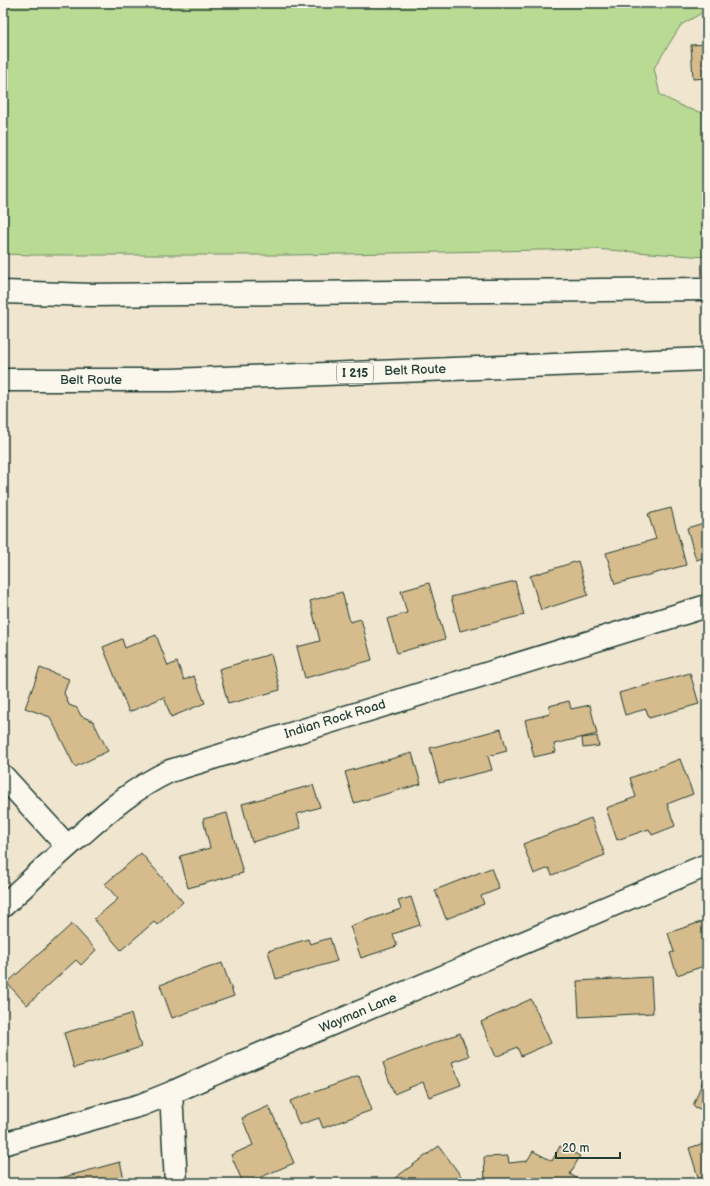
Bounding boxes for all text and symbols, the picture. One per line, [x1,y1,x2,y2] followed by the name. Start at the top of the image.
[384,361,447,379] street label: Belt Route
[337,363,373,383] road number: I 215
[60,372,122,388] street label: Belt Route
[282,696,388,742] street label: Indian Rock Road
[317,989,399,1037] street label: Wayman Lane
[556,1134,620,1160] scale bar
[562,1141,589,1156] text: 20 m

